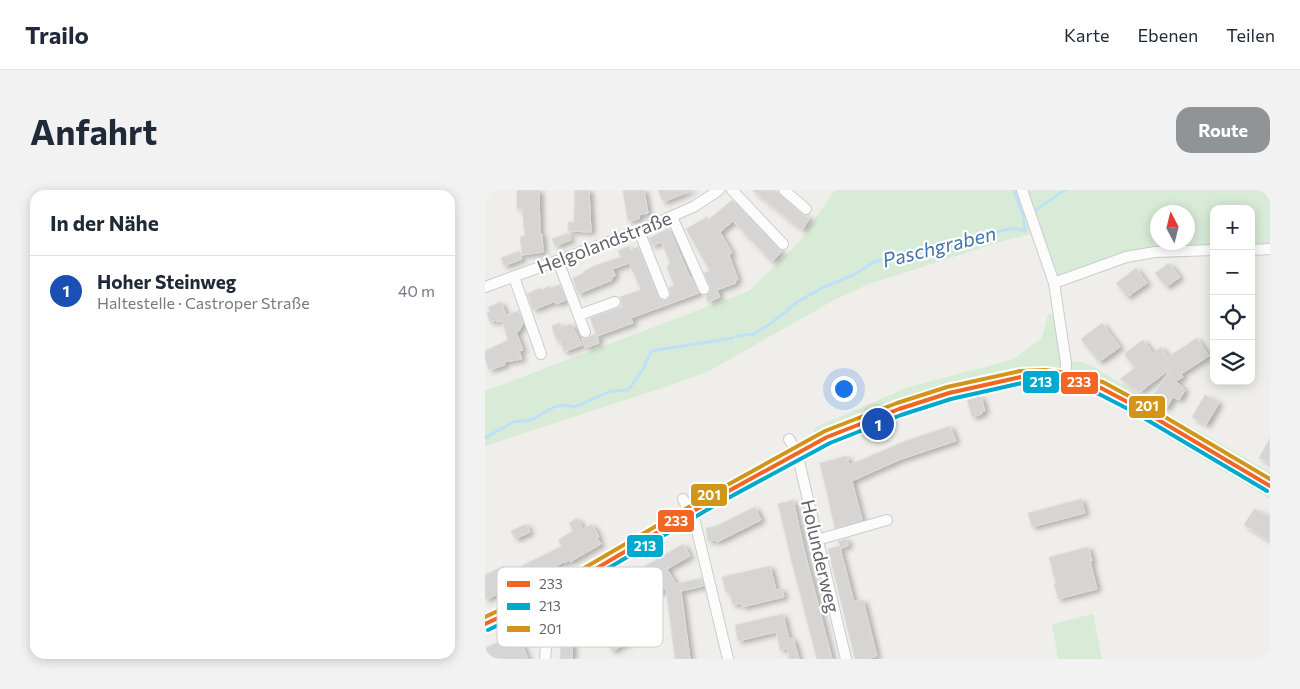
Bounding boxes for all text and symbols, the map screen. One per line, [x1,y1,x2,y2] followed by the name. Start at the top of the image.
[25,20,89,49] text: Trailo
[1064,24,1109,46] text: Karte
[1137,24,1198,46] text: Ebenen
[1226,24,1275,46] text: Teilen
[1176,107,1270,153] button: Route
[30,109,157,152] text: Anfahrt
[1150,205,1195,250] north arrow
[1210,205,1255,385] map controls
[1210,205,1255,250] button: +
[533,206,675,278] street label: Helgolandstraße
[50,210,159,235] text: In der Nähe
[880,220,998,272] water label: Paschgraben
[1210,250,1255,295] button: −
[97,270,236,293] text: Hoher Steinweg
[62,281,70,300] text: 1
[398,281,435,300] text: 40 m
[97,293,310,312] text: Haltestelle · Castroper Straße
[1210,295,1255,340] button: locate
[1210,340,1255,385] button: layers
[1022,370,1060,394] line badge: 213
[1060,371,1099,395] line badge: 233
[1030,373,1052,390] text: 213
[1067,373,1091,390] text: 233
[831,376,857,402] your location
[1128,395,1166,419] line badge: 201
[1135,397,1159,414] text: 201
[862,405,894,443] pin: 1
[690,483,728,507] line badge: 201
[697,486,721,503] text: 201
[797,497,845,615] street label: Holunderweg
[657,509,695,533] line badge: 233
[664,512,688,529] text: 233
[626,534,664,558] line badge: 213
[634,537,656,554] text: 213
[497,567,663,647] legend
[539,575,563,592] text: 233
[539,597,561,614] text: 213
[539,620,562,637] text: 201

